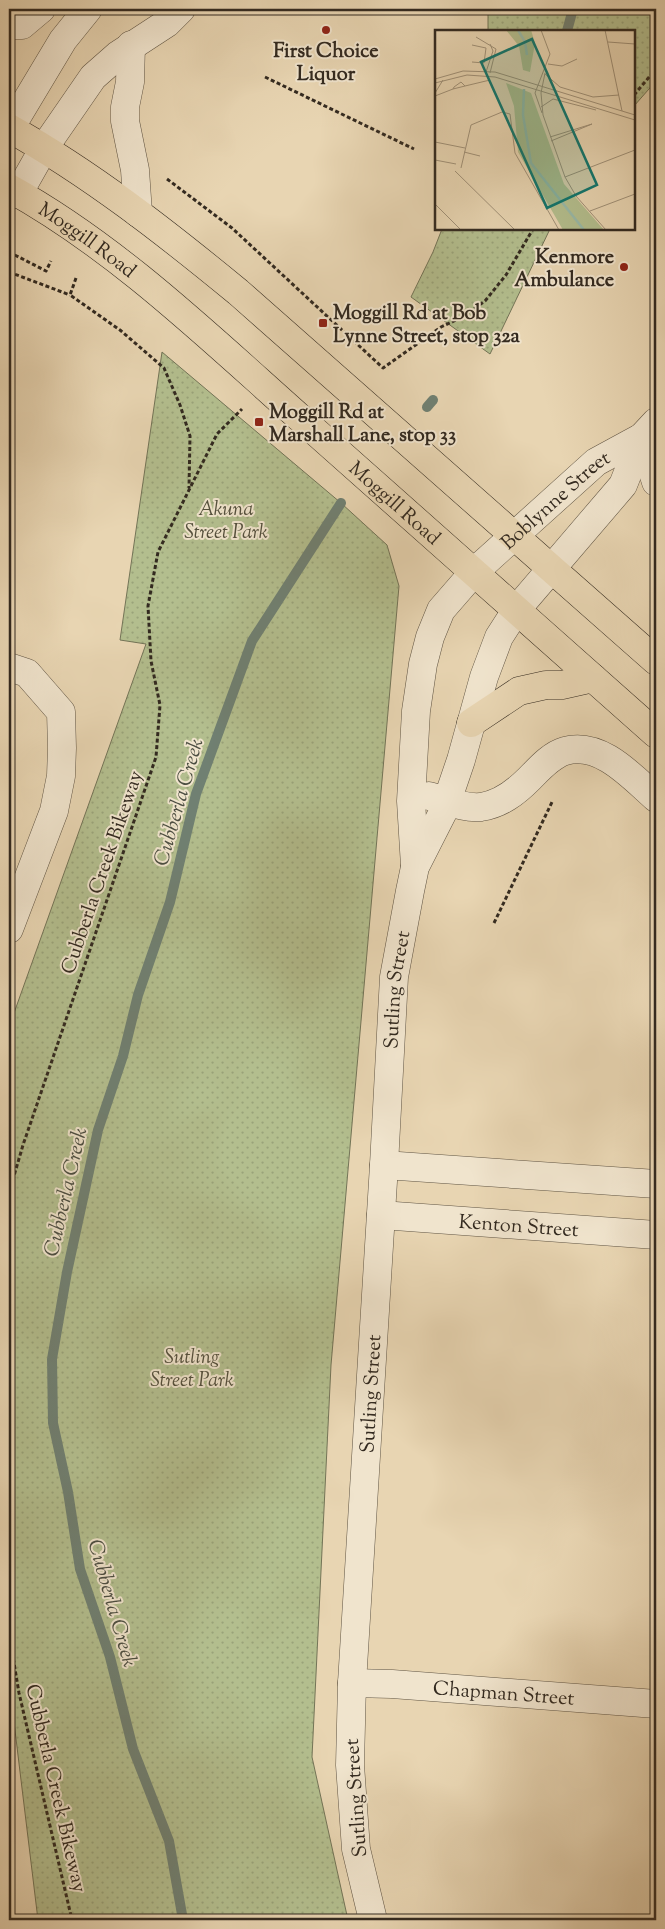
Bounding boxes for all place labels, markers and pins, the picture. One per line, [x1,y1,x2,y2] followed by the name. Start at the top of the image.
[320,24,332,36] marker: First Choice Liquor
[273,38,379,90] place label: First Choice Liquor
[514,244,614,296] place label: Kenmore Ambulance
[618,261,630,273] marker: Kenmore Ambulance
[333,300,521,352] place label: Moggill Rd at Bob Lynne Street, stop 32a
[317,317,329,329] marker: Moggill Rd at Bob Lynne Street, stop 32a
[269,399,456,451] place label: Moggill Rd at Marshall Lane, stop 33
[253,416,265,428] marker: Moggill Rd at Marshall Lane, stop 33

